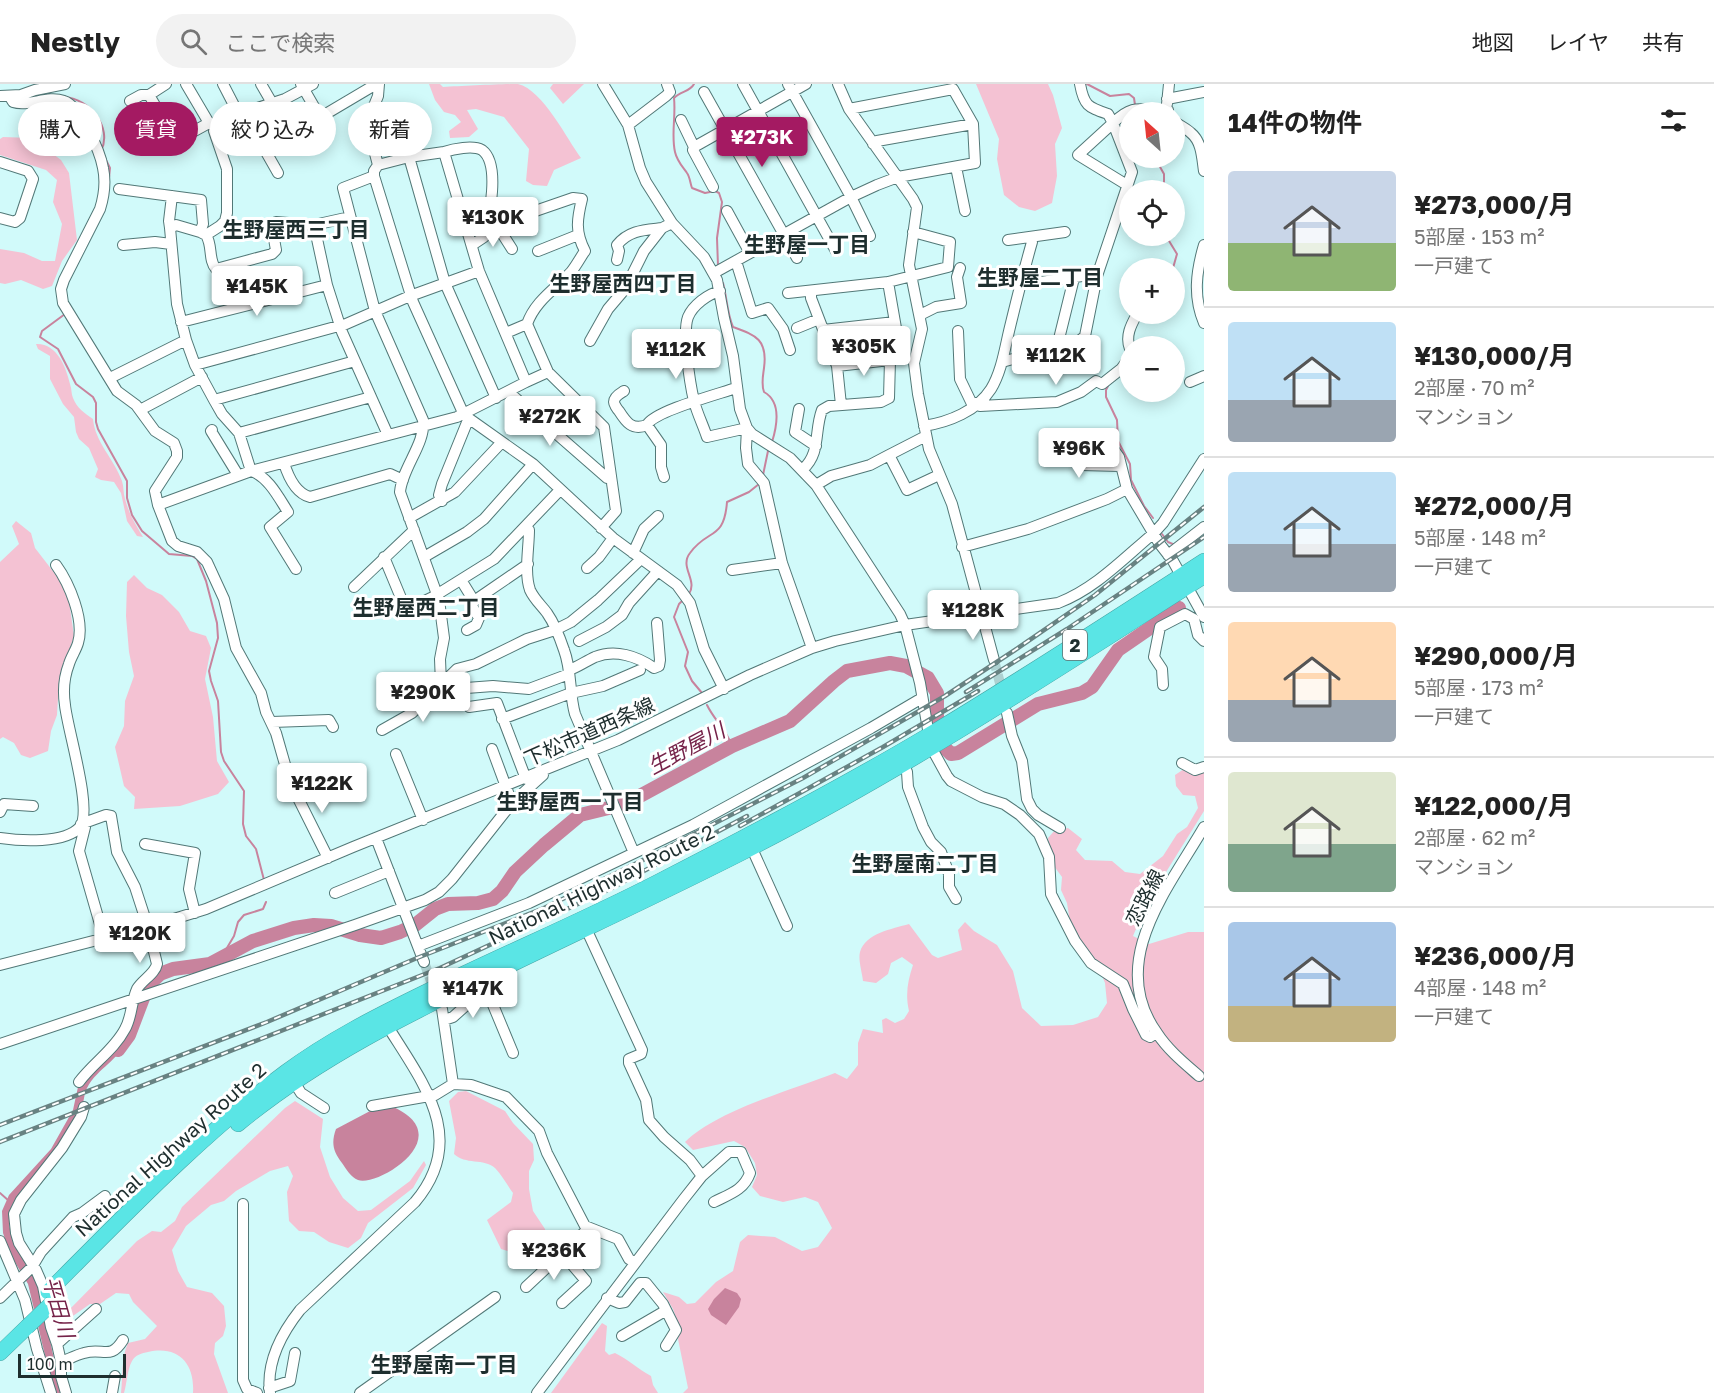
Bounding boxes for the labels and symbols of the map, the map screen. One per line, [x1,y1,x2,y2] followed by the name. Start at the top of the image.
[1119,102,1185,168] north arrow
[720,117,804,168] pin: ¥273K
[451,197,535,248] pin: ¥130K
[223,216,370,242] district label: 生野屋西三丁目
[744,231,870,257] district label: 生野屋一丁目
[977,264,1103,290] district label: 生野屋二丁目
[215,266,299,317] pin: ¥145K
[550,270,697,296] district label: 生野屋西四丁目
[822,326,906,377] pin: ¥305K
[634,329,718,380] pin: ¥112K
[1014,335,1098,386] pin: ¥112K
[508,396,592,447] pin: ¥272K
[1043,428,1115,479] pin: ¥96K
[931,590,1015,641] pin: ¥128K
[353,594,500,620] district label: 生野屋西二丁目
[1063,630,1087,660] road number: 2
[381,672,465,723] pin: ¥290K
[520,692,658,770] street label: 下松市道西条線
[643,716,731,779] water label: 生野屋川
[280,763,364,814] pin: ¥122K
[497,788,644,814] district label: 生野屋西一丁目
[484,819,718,949] street label: National Highway Route 2
[852,850,999,876] district label: 生野屋南二丁目
[1120,865,1168,929] street label: 恋路線
[98,913,182,964] pin: ¥120K
[431,968,515,1019] pin: ¥147K
[70,1057,270,1241] street label: National Highway Route 2
[512,1230,596,1281] pin: ¥236K
[38,1273,81,1343] water label: 平田川
[18,1351,126,1378] scale bar
[371,1351,518,1377] district label: 生野屋南一丁目

